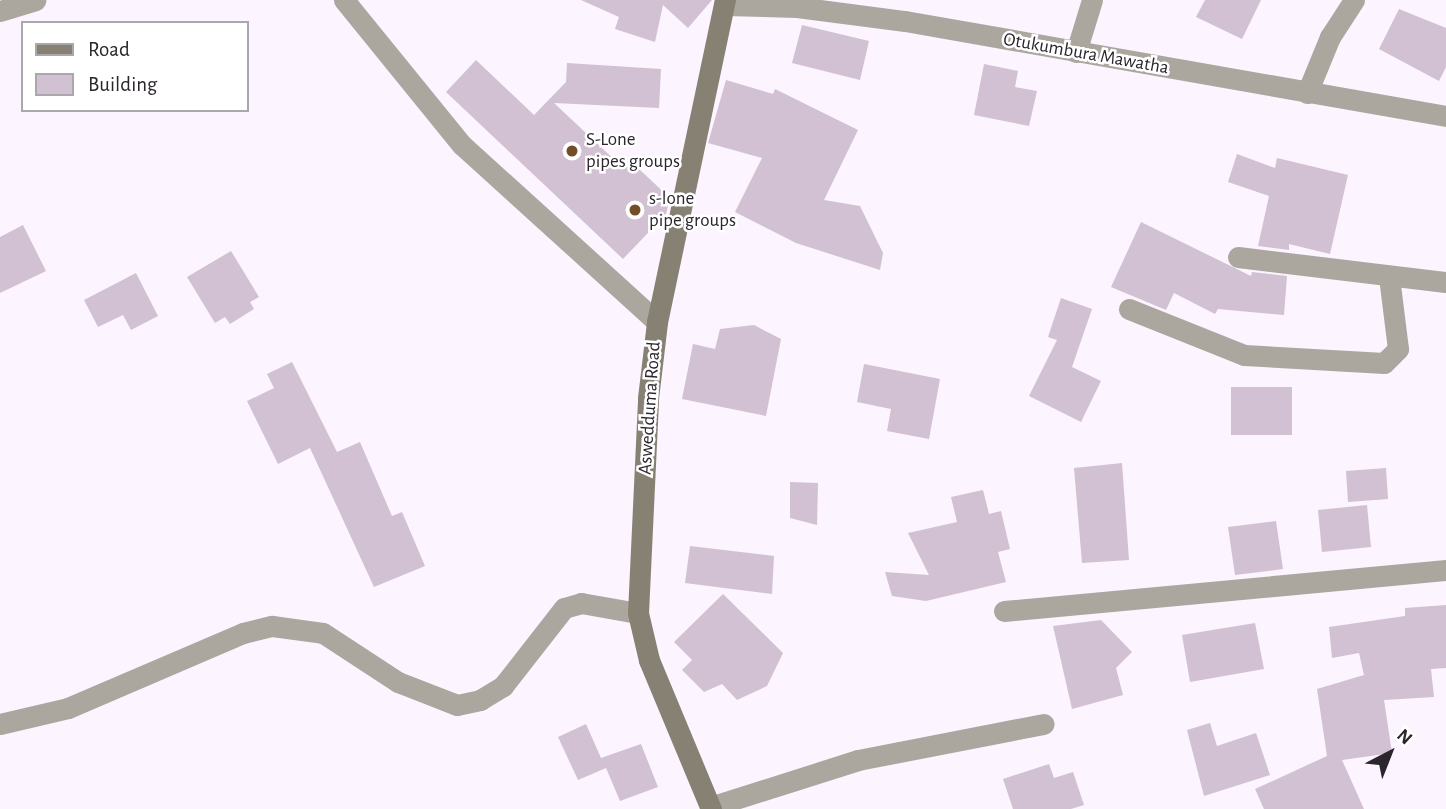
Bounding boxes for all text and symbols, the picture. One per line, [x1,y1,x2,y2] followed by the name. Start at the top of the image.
[21,21,248,112] legend
[1001,28,1171,80] street label: Otukumbura Mawatha
[88,39,130,60] text: Road
[88,74,157,95] text: Building
[586,129,680,173] place label: S-Lone pipes groups
[564,143,580,159] marker: S-Lone pipes groups
[649,188,736,232] place label: s-lone pipe groups
[627,202,643,218] marker: s-lone pipe groups
[634,341,666,475] street label: Aswedduma Road
[1355,718,1425,788] north arrow
[1393,726,1416,749] text: N

